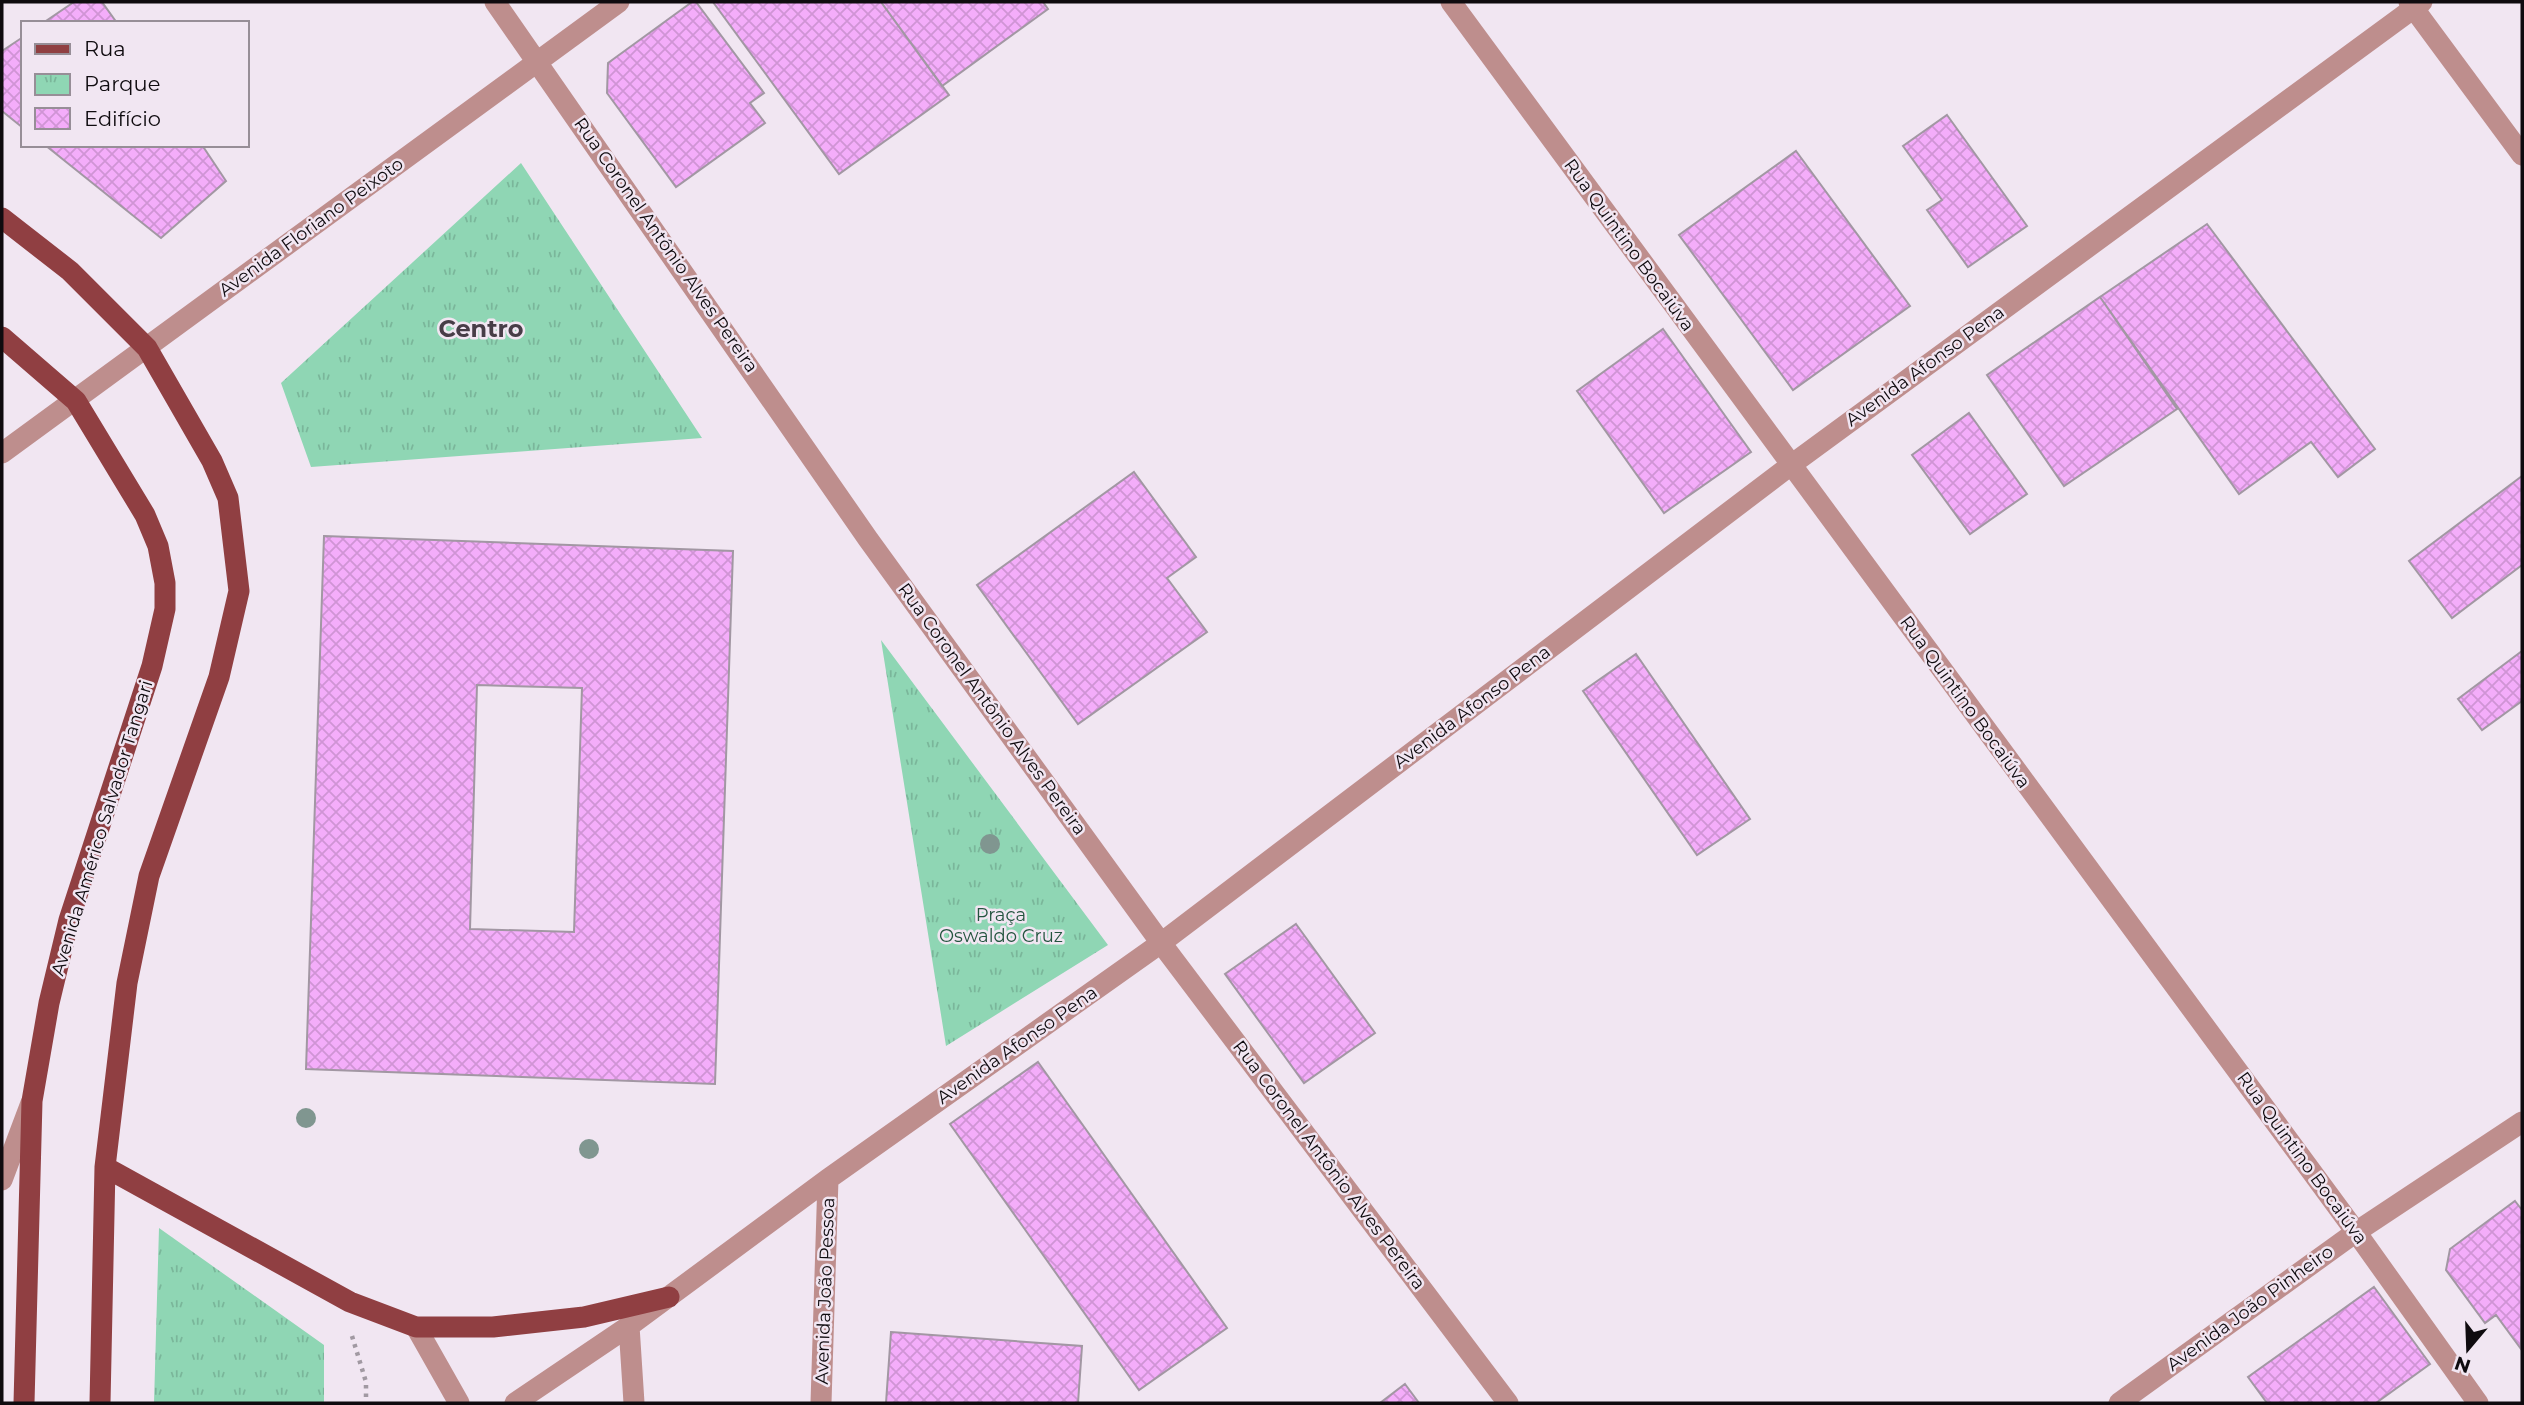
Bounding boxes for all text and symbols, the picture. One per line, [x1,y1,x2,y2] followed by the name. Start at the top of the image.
[21,21,248,147] legend
[84,36,126,61] text: Rua
[84,71,160,96] text: Parque
[84,106,161,131] text: Edifício
[569,113,763,377] street label: Rua Coronel Antônio Alves Pereira
[214,153,408,301] street label: Avenida Floriano Peixoto
[1559,155,1699,335] street label: Rua Quintino Bocaiúva
[1841,301,2009,431] street label: Avenida Afonso Pena
[439,314,523,343] district label: Centro
[893,579,1091,839] street label: Rua Coronel Antônio Alves Pereira
[1895,612,2035,792] street label: Rua Quintino Bocaiúva
[1389,641,1555,773] street label: Avenida Afonso Pena
[47,678,157,978] street label: Avenida Américo Salvador Tangari
[939,904,1063,947] park label: Praça Oswaldo Cruz
[933,981,1101,1109] street label: Avenida Afonso Pena
[1228,1036,1430,1294] street label: Rua Coronel Antônio Alves Pereira
[2232,1068,2372,1248] street label: Rua Quintino Bocaiúva
[811,1197,839,1385] street label: Avenida João Pessoa
[2163,1240,2337,1376] street label: Avenida João Pinheiro
[2433,1314,2503,1384] north arrow
[2452,1351,2474,1378] text: N

